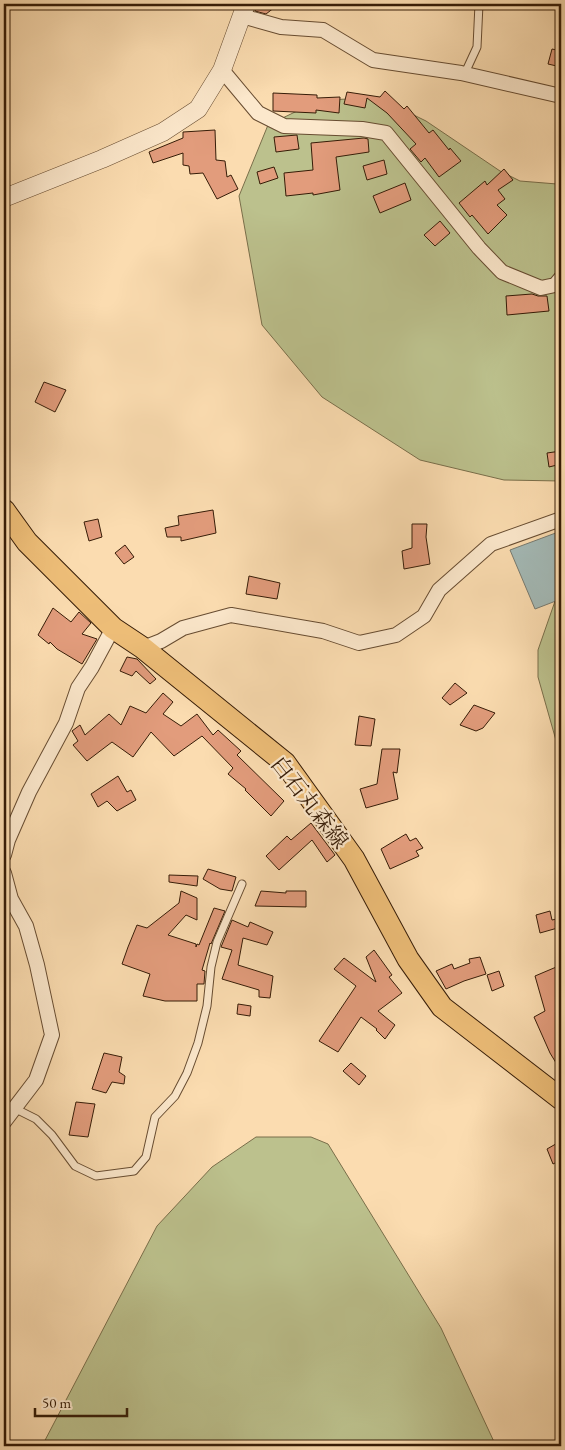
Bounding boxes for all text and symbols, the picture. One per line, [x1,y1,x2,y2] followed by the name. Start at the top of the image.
[264,750,355,855] street label: 白石丸森線
[35,1385,128,1417] scale bar
[42,1393,71,1412] text: 50 m

